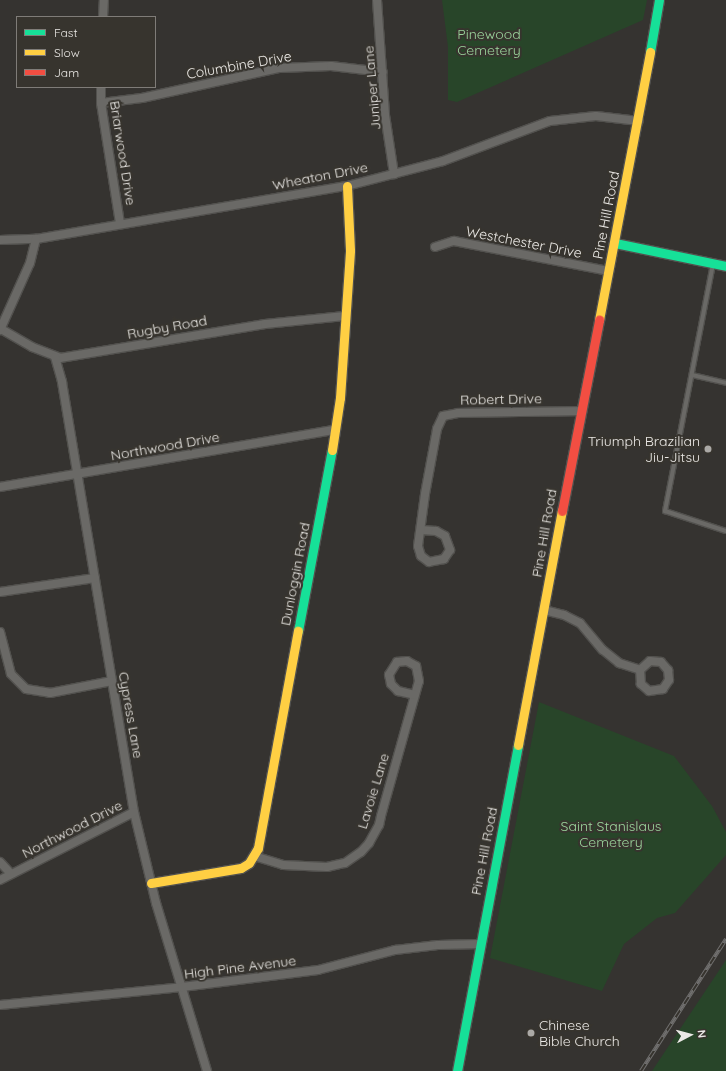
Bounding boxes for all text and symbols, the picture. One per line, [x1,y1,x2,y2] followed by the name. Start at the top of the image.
[16,16,156,88] legend
[54,25,78,40] text: Fast
[457,26,521,58] park label: Pinewood Cemetery
[54,45,80,60] text: Slow
[360,45,384,131] street label: Juniper Lane
[185,47,293,83] street label: Columbine Drive
[54,65,79,80] text: Jam
[106,100,140,206] street label: Briarwood Drive
[271,159,369,193] street label: Wheaton Drive
[589,170,623,260] street label: Pine Hill Road
[465,223,583,261] street label: Westchester Drive
[126,312,208,342] street label: Rugby Road
[460,390,542,408] street label: Robert Drive
[109,428,221,464] street label: Northwood Drive
[588,433,700,466] place label: Triumph Brazilian Jiu-Jitsu
[703,444,713,454] marker: Triumph Brazilian Jiu-Jitsu
[528,488,560,578] street label: Pine Hill Road
[277,521,313,627] street label: Dunloggin Road
[115,670,147,760] street label: Cypress Lane
[354,751,392,831] street label: Lavoie Lane
[19,797,125,861] street label: Northwood Drive
[467,806,501,896] street label: Pine Hill Road
[561,818,661,850] park label: Saint Stanislaus Cemetery
[183,952,297,982] street label: High Pine Avenue
[670,1015,710,1055] north arrow
[539,1017,620,1050] place label: Chinese Bible Church
[526,1028,536,1038] marker: Chinese Bible Church
[695,1029,709,1039] text: N

